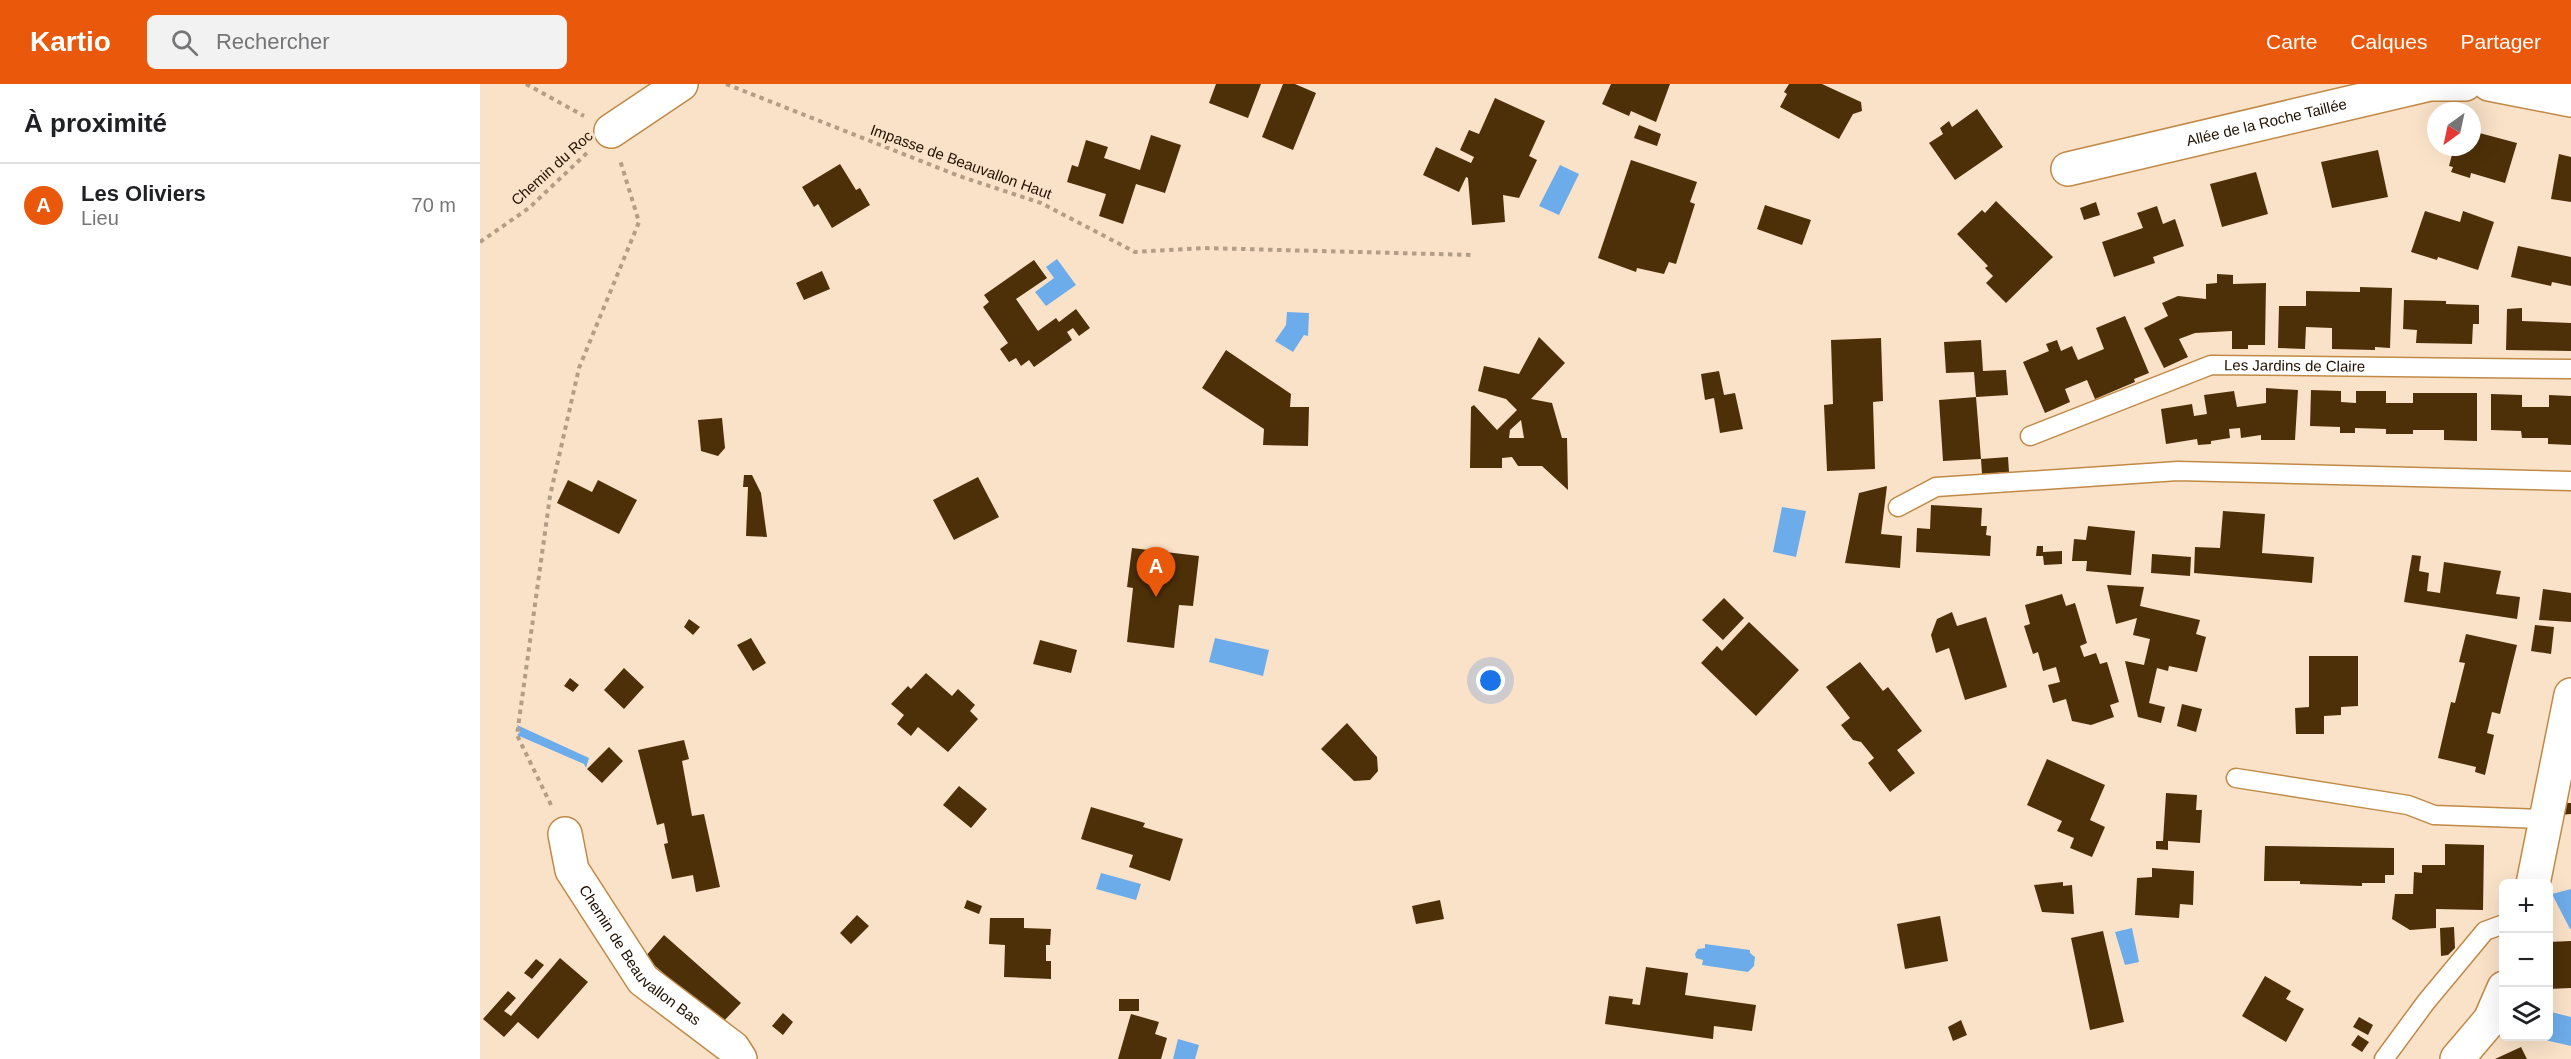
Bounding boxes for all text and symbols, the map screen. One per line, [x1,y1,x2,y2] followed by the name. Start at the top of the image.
[147,15,567,69] search box
[30,26,111,57] text: Kartio
[168,26,201,59] icon: search
[216,29,330,54] text: Rechercher
[2266,30,2317,53] text: Carte
[2350,30,2427,53] text: Calques
[2460,30,2541,53] text: Partager
[2185,95,2348,149] street label: Allée de la Roche Taillée
[2427,102,2481,156] north arrow
[24,108,167,138] text: À proximité
[868,121,1055,203] street label: Impasse de Beauvallon Haut
[508,126,596,209] street label: Chemin du Roc
[81,181,206,206] text: Les Oliviers
[36,194,51,216] text: A
[412,194,456,216] text: 70 m
[81,207,119,229] text: Lieu
[2224,356,2365,375] street label: Les Jardins de Claire
[1136,548,1176,597] pin: A
[1476,666,1505,695] your location
[2499,879,2553,1041] map controls
[2499,879,2553,933] button: +
[576,882,704,1029] street label: Chemin de Beauvallon Bas
[2499,933,2553,987] button: −
[2499,987,2553,1041] button: layers

